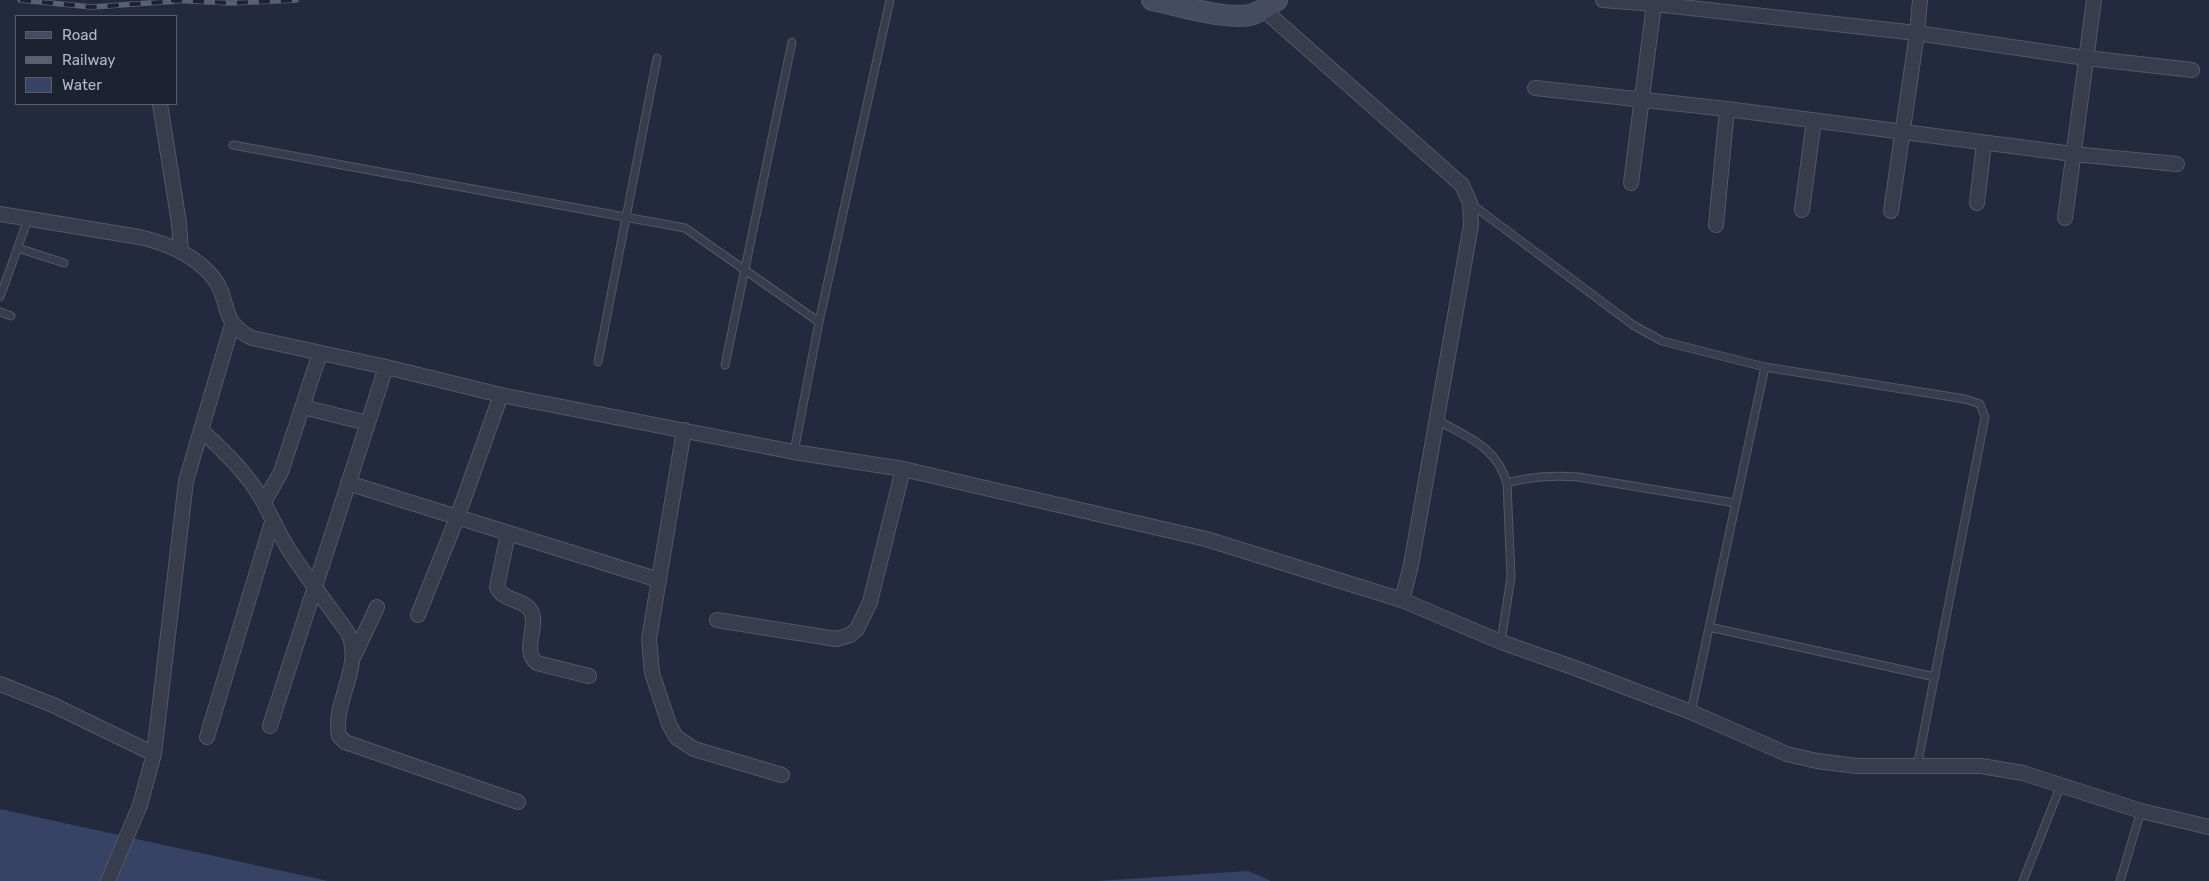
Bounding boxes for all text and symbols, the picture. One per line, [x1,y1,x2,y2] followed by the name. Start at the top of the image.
[15,15,178,105] legend
[62,26,98,44] text: Road
[62,51,116,69] text: Railway
[62,76,102,94] text: Water

